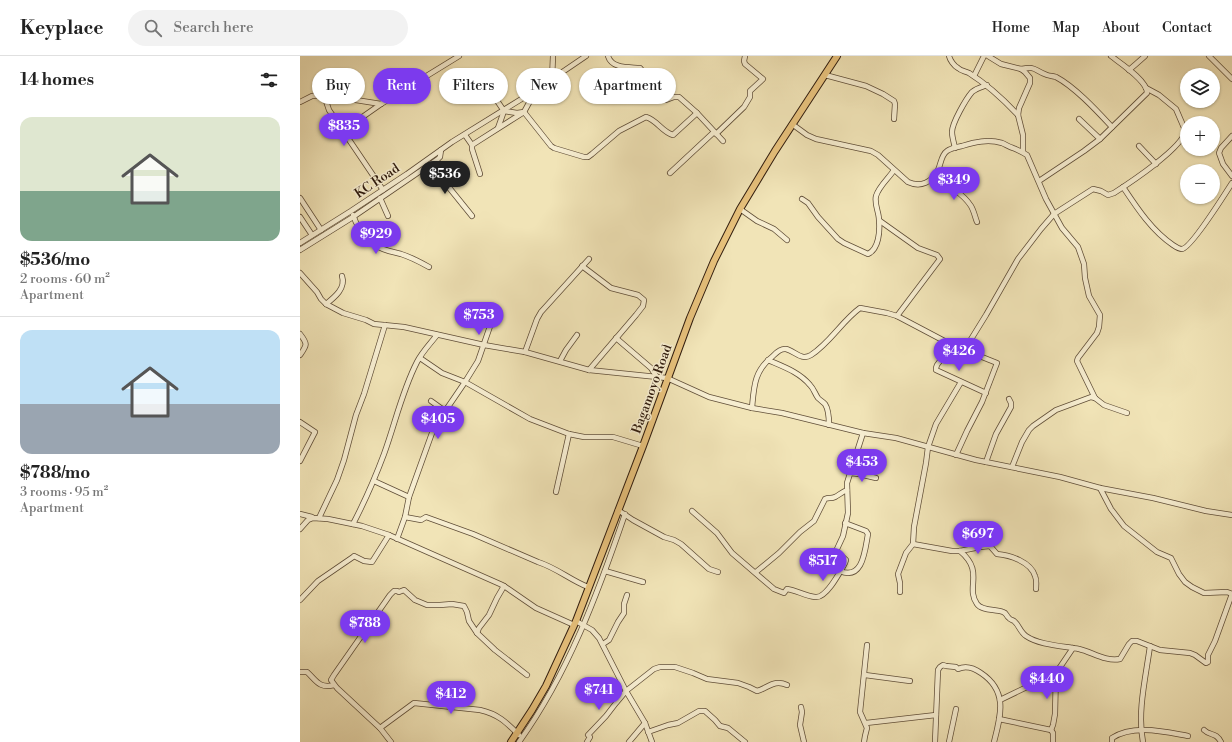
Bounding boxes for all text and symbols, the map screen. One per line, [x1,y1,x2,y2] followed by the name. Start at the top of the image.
[128,10,408,46] search box
[20,16,104,40] text: Keyplace
[142,17,164,39] icon: search
[174,18,254,37] text: Search here
[992,19,1030,37] text: Home
[1052,19,1080,37] text: Map
[1102,19,1140,37] text: About
[1162,19,1212,37] text: Contact
[312,68,365,104] chip: Buy
[373,68,431,104] chip: Rent
[439,68,508,104] chip: Filters
[516,68,571,104] chip: New
[579,68,676,104] chip: Apartment
[1180,68,1220,204] map controls
[1180,68,1220,108] button: layers
[20,69,94,91] text: 14 homes
[258,69,280,91] icon: filters
[320,113,368,147] pin: $835
[1180,116,1220,156] button: +
[328,118,360,134] text: $835
[114,143,186,215] icon: home
[351,160,403,202] street label: KC Road
[421,161,469,195] pin: $536
[1180,164,1220,204] button: −
[429,166,461,182] text: $536
[930,167,978,201] pin: $349
[938,172,970,188] text: $349
[352,221,400,255] pin: $929
[360,226,392,242] text: $929
[20,249,90,271] text: $536/mo
[20,271,110,287] text: 2 rooms · 60 m²
[20,287,84,303] text: Apartment
[455,302,503,336] pin: $753
[464,307,494,323] text: $753
[935,338,983,372] pin: $426
[628,342,676,437] street label: Bagamoyo Road
[943,343,975,359] text: $426
[114,356,186,428] icon: home
[414,406,462,440] pin: $405
[421,411,455,427] text: $405
[838,449,886,483] pin: $453
[846,454,878,470] text: $453
[20,462,90,484] text: $788/mo
[20,484,108,500] text: 3 rooms · 95 m²
[20,500,84,516] text: Apartment
[954,521,1002,555] pin: $697
[962,526,994,542] text: $697
[799,548,847,582] pin: $517
[809,553,837,569] text: $517
[341,610,389,644] pin: $788
[349,615,381,631] text: $788
[1023,666,1071,700] pin: $440
[1030,671,1064,687] text: $440
[575,677,623,711] pin: $741
[427,681,475,715] pin: $412
[584,682,614,698] text: $741
[436,686,466,702] text: $412

